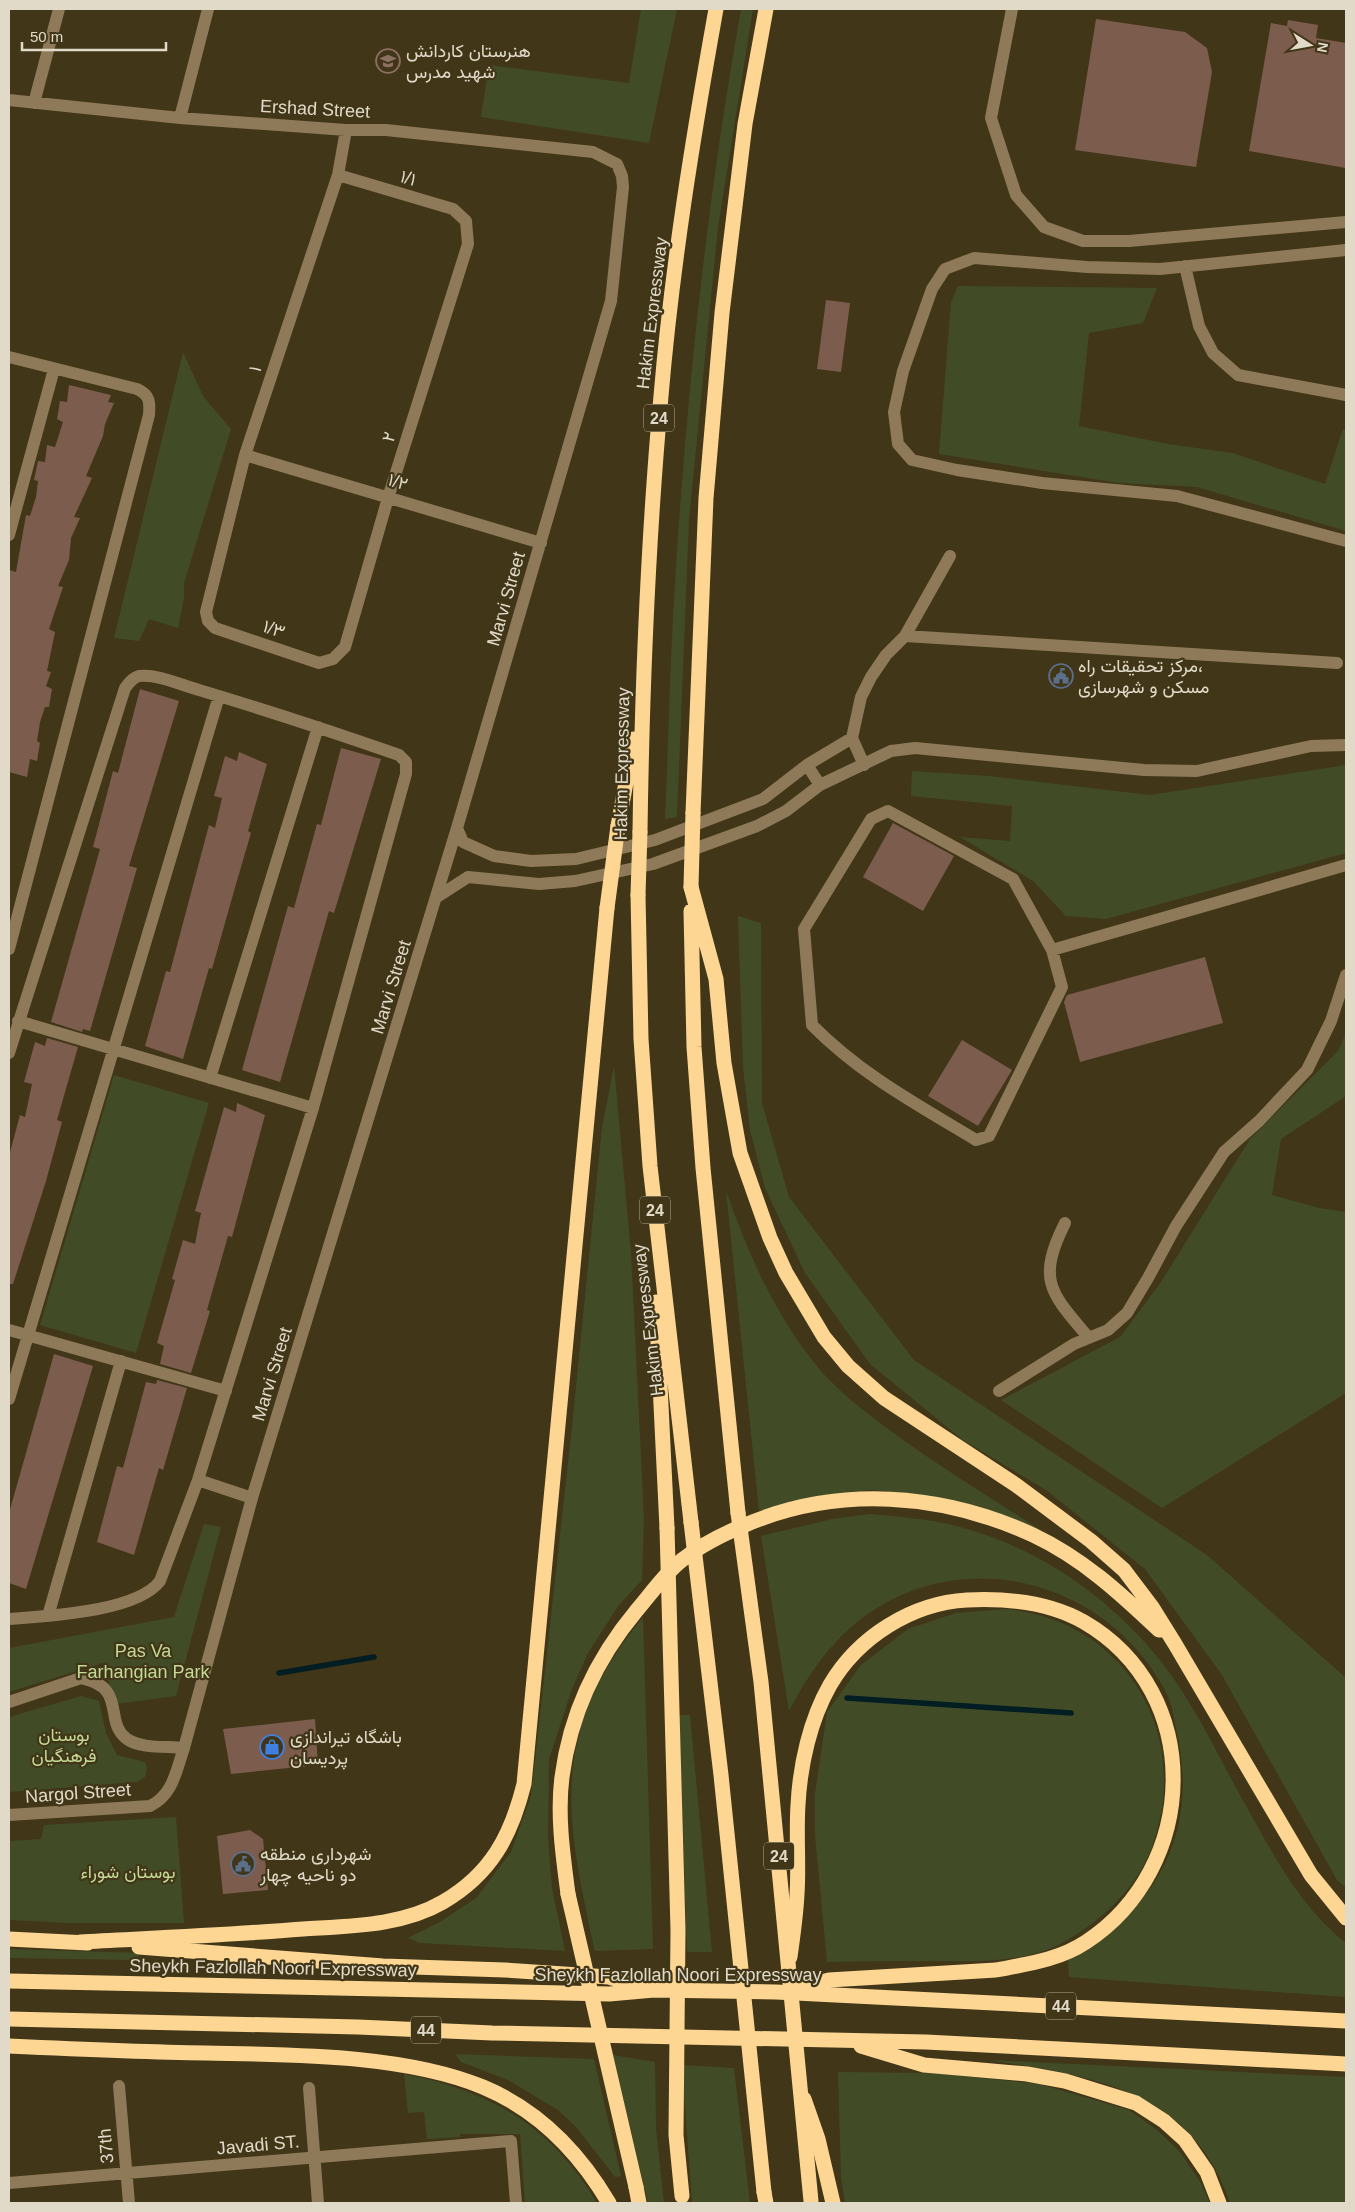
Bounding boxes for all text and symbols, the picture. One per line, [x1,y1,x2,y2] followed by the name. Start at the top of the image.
[22,20,166,52] scale bar
[1285,20,1335,70] north arrow
[30,28,63,45] text: 50 m
[406,41,531,83] place label: هنرستان کاردانش شهید مدرس
[1314,41,1332,54] text: N
[375,48,401,74] school or university icon: هنرستان کاردانش شهید مدرس
[260,96,370,122] street label: Ershad Street
[398,166,418,190] street label: ۱/۱
[633,236,671,390] street label: Hakim Expressway
[245,363,265,375] street label: ۱
[644,404,674,432] road number: 24
[378,430,400,444] street label: ۲
[386,470,410,494] street label: ۱/۲
[483,550,529,648] street label: Marvi Street
[260,616,288,642] street label: ۱/۳
[1078,656,1209,698] place label: مرکز تحقیقات راه، مسکن و شهرسازی
[1048,663,1074,689] public building icon: مرکز تحقیقات راه، مسکن و شهرسازی
[611,687,633,841] street label: Hakim Expressway
[367,938,415,1036] street label: Marvi Street
[640,1196,670,1224] road number: 24
[629,1243,667,1397] street label: Hakim Expressway
[248,1325,296,1423] street label: Marvi Street
[76,1641,211,1682] park label: Pas Va Farhangian Park
[32,1725,96,1767] park label: بوستان فرهنگیان
[290,1727,402,1770] place label: باشگاه تیراندازی پردیسان
[259,1734,285,1760] shop icon: باشگاه تیراندازی پردیسان
[24,1779,132,1807] street label: Nargol Street
[764,1842,794,1870] road number: 24
[259,1844,371,1887] place label: شهرداری منطقه دو ناحیه چهار
[230,1851,256,1877] public building icon: شهرداری منطقه دو ناحیه چهار
[81,1862,175,1883] park label: بوستان شوراء
[129,1955,417,1981] street label: Sheykh Fazlollah Noori Expressway
[534,1965,822,1985] street label: Sheykh Fazlollah Noori Expressway
[1046,1992,1076,2020] road number: 44
[411,2016,441,2044] road number: 44
[95,2128,117,2164] street label: 37th
[216,2131,300,2159] street label: Javadi ST.

